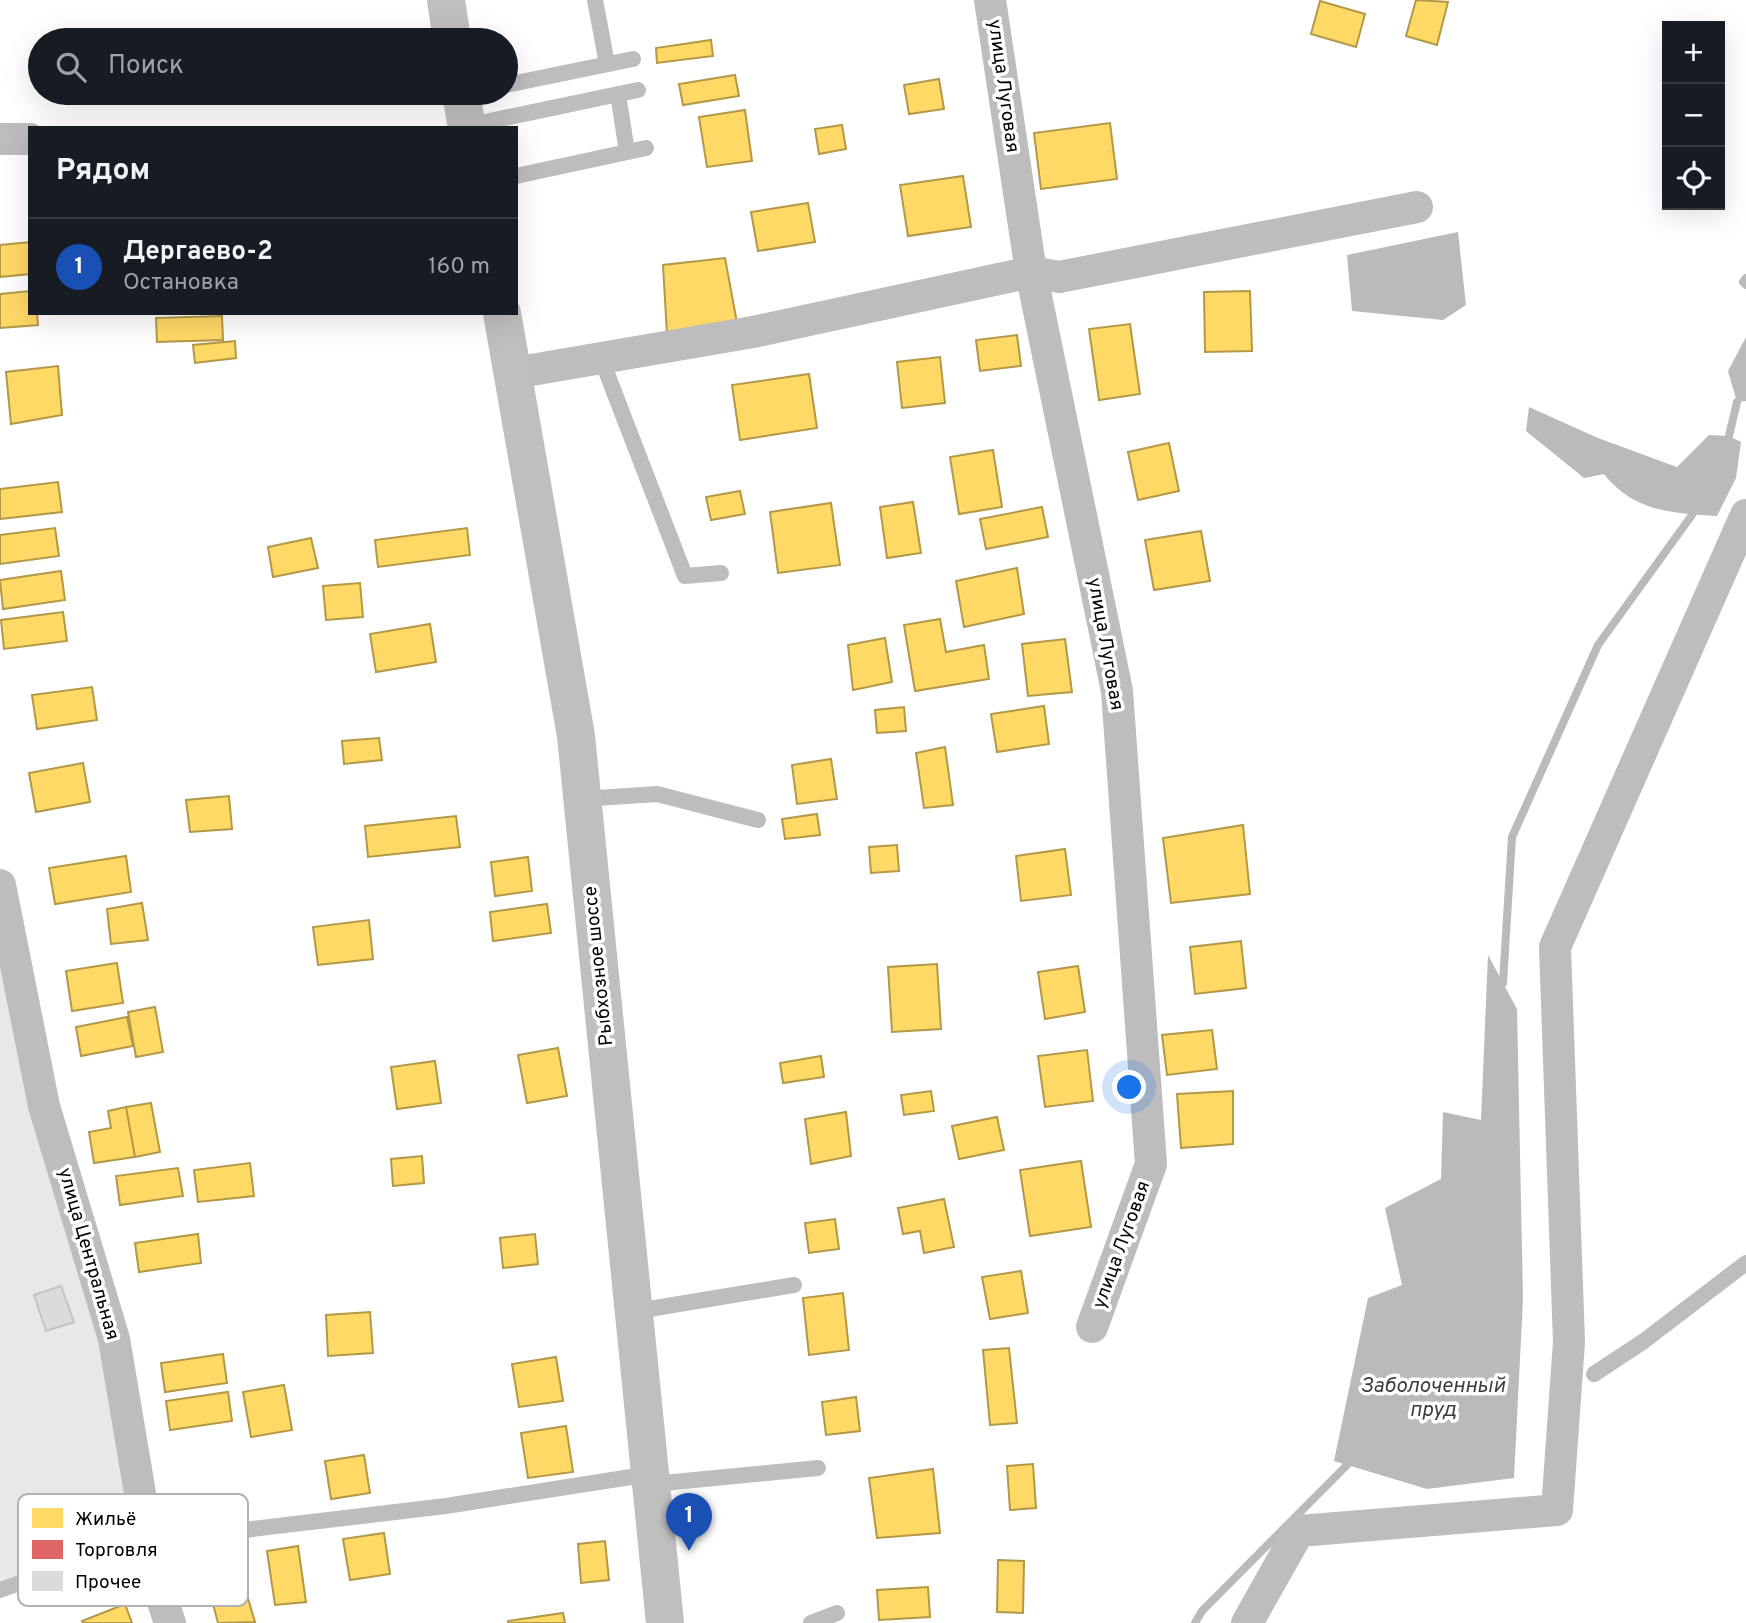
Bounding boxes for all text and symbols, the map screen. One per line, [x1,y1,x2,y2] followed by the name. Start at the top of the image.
[982,18,1024,154] street label: улица Луговая
[1662,21,1725,210] map controls
[1662,21,1725,84] button: +
[28,28,518,105] search box
[52,48,90,86] icon: search
[108,50,184,83] text: Поиск
[1662,84,1725,147] button: −
[1662,147,1725,210] button: locate
[56,153,150,190] text: Рядом
[123,236,273,269] text: Дергаево-2
[74,253,84,282] text: 1
[428,253,490,282] text: 160 m
[123,269,239,298] text: Остановка
[1082,576,1128,712] street label: улица Луговая
[579,885,619,1047] street label: Рыбхозное шоссе
[1112,1070,1146,1104] your location
[52,1165,124,1343] street label: улица Центральная
[1088,1178,1156,1312] street label: улица Луговая
[1361,1373,1506,1424] water label: Заболоченный пруд
[666,1493,712,1551] pin: 1
[18,1494,248,1606] legend
[75,1508,136,1532] text: Жильё
[75,1539,158,1563] text: Торговля
[75,1571,141,1595] text: Прочее

